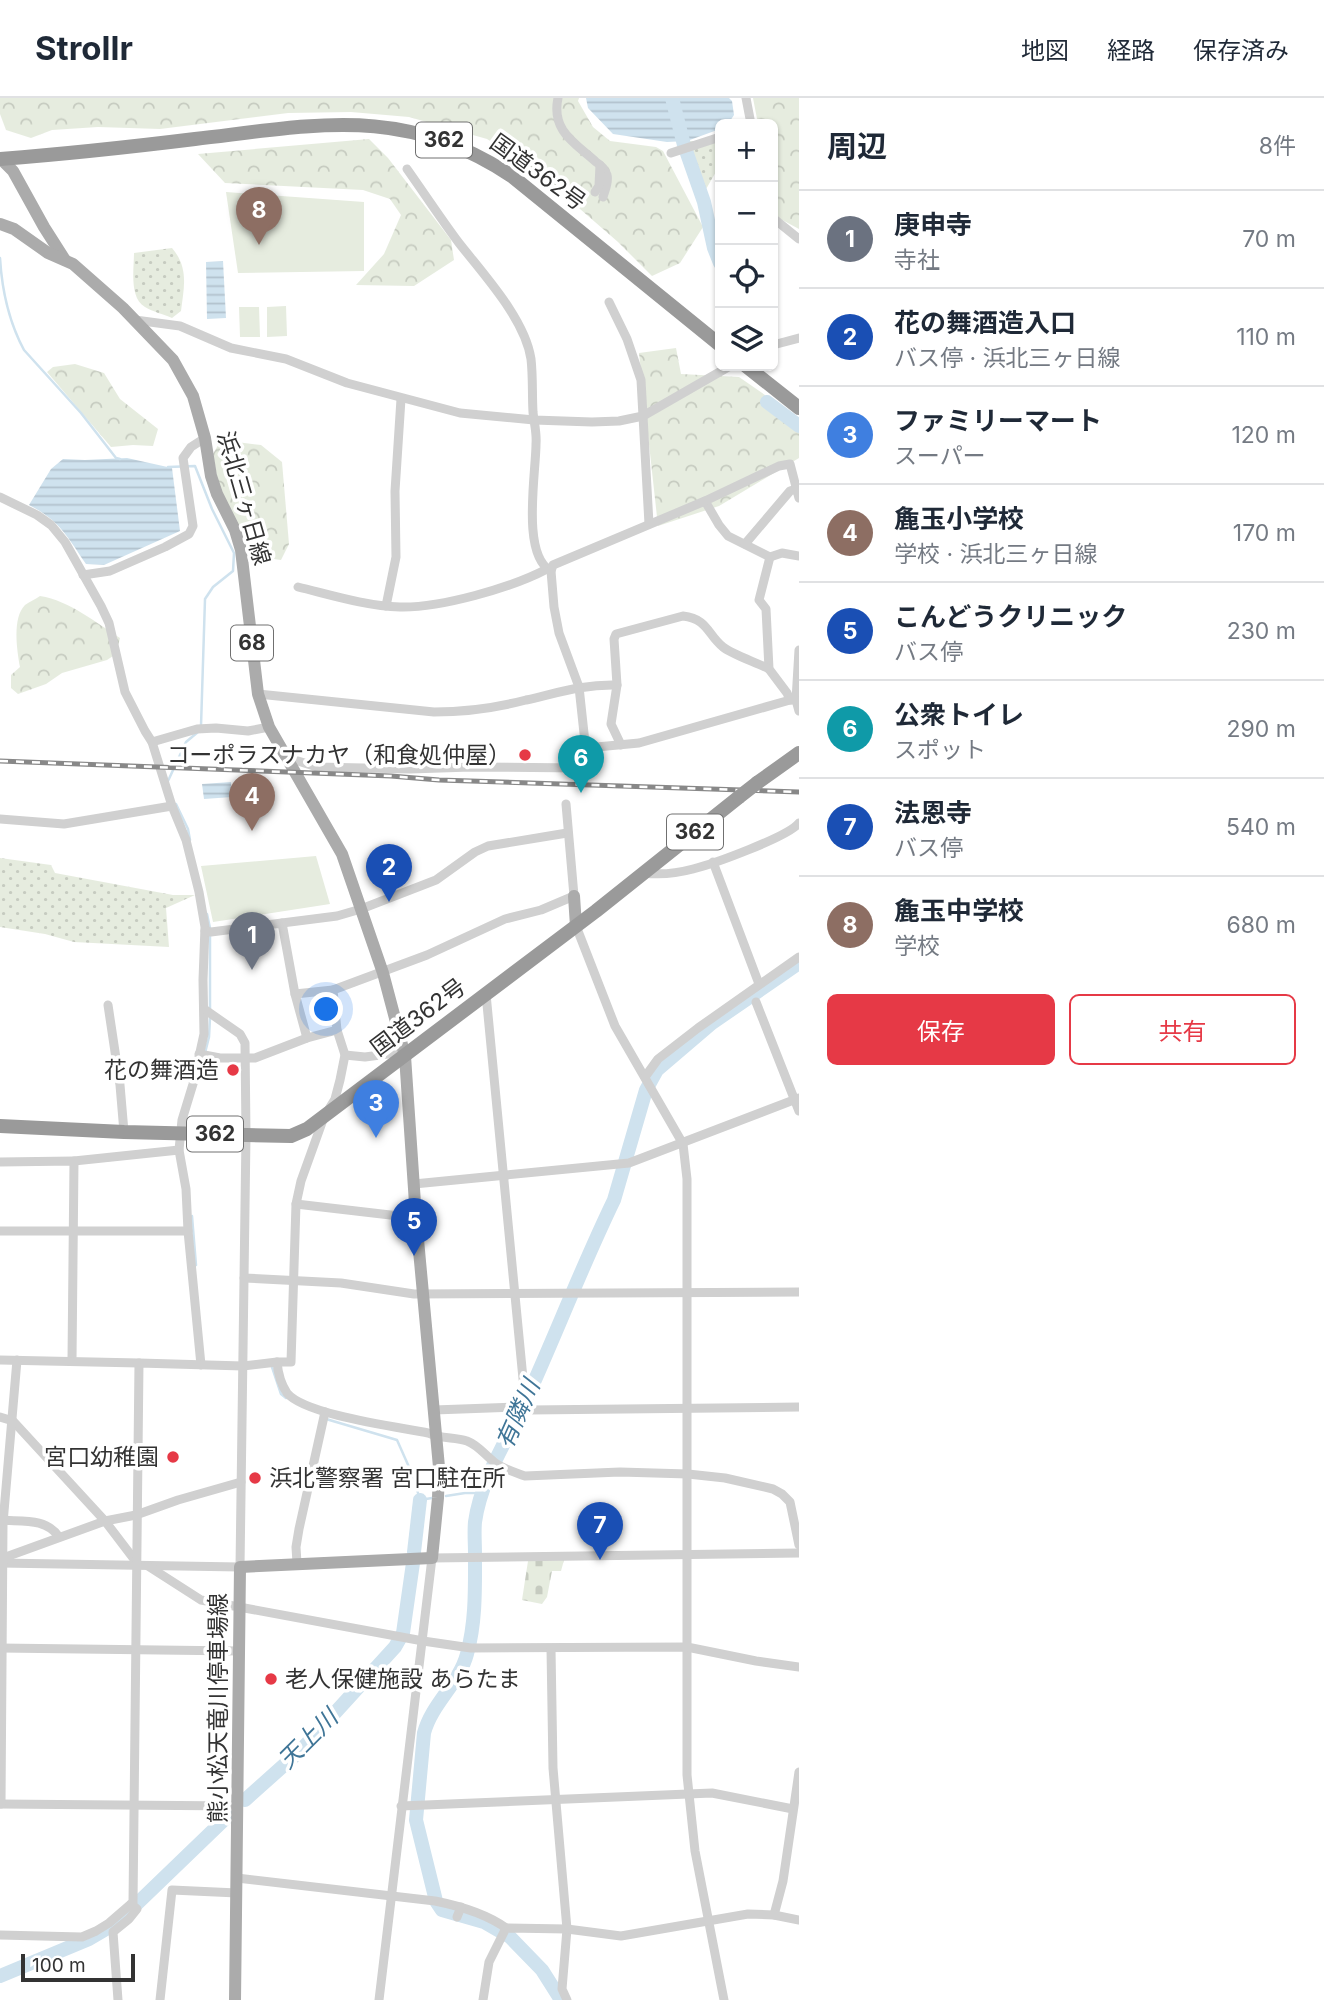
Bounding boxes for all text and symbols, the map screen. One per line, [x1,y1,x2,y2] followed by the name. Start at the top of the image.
[35,28,133,68] text: Strollr
[1021,36,1069,65] text: 地図
[1107,36,1155,65] text: 経路
[1193,36,1289,65] text: 保存済み
[715,119,778,371] map controls
[715,119,778,182] button: +
[416,122,472,158] road number: 362
[485,128,591,216] street label: 国道362号
[827,128,887,164] text: 周辺
[1259,132,1296,160] text: 8件
[715,182,778,245] button: −
[236,187,282,245] pin: 8
[894,209,972,240] text: 庚申寺
[845,225,855,253] text: 1
[1242,225,1296,253] text: 70 m
[715,245,778,308] button: locate
[894,246,940,274] text: 寺社
[894,307,1076,338] text: 花の舞酒造入口
[715,308,778,371] button: layers
[843,323,857,351] text: 2
[1236,323,1296,351] text: 110 m
[894,344,1121,372] text: バス停 · 浜北三ヶ日線
[894,405,1102,436] text: ファミリーマート
[843,421,857,449] text: 3
[1231,421,1296,449] text: 120 m
[212,428,276,568] street label: 浜北三ヶ日線
[894,442,986,470] text: スーパー
[894,503,1024,534] text: 麁玉小学校
[842,519,858,547] text: 4
[1233,519,1296,547] text: 170 m
[894,540,1098,568] text: 学校 · 浜北三ヶ日線
[894,601,1127,632] text: こんどうクリニック
[843,617,857,645] text: 5
[1227,617,1296,645] text: 230 m
[231,626,273,660] road number: 68
[894,638,963,666] text: バス停
[894,699,1024,730] text: 公衆トイレ
[843,715,857,743] text: 6
[1227,715,1296,743] text: 290 m
[558,735,604,793] pin: 6
[894,736,986,764] text: スポット
[166,741,511,769] place label: コーポラスナカヤ（和食処仲屋）
[517,747,533,763] marker: コーポラスナカヤ（和食処仲屋）
[229,773,275,831] pin: 4
[894,797,972,828] text: 法恩寺
[843,813,857,841] text: 7
[1226,813,1296,841] text: 540 m
[667,814,723,850] road number: 362
[894,834,963,862] text: バス停
[366,844,412,902] pin: 2
[894,895,1024,926] text: 麁玉中学校
[843,911,857,939] text: 8
[1226,911,1296,939] text: 680 m
[229,912,275,970] pin: 1
[894,932,940,960] text: 学校
[365,972,471,1062] street label: 国道362号
[309,992,343,1026] your location
[827,994,1055,1065] button: 保存
[1069,994,1296,1065] button: 共有
[104,1056,219,1084] place label: 花の舞酒造
[225,1062,241,1078] marker: 花の舞酒造
[353,1080,399,1138] pin: 3
[187,1116,243,1152] road number: 362
[391,1198,437,1256] pin: 5
[490,1372,547,1453] water label: 有隣川
[44,1443,159,1471] place label: 宮口幼稚園
[165,1449,181,1465] marker: 宮口幼稚園
[269,1464,505,1492] place label: 浜北警察署 宮口駐在所
[247,1470,263,1486] marker: 浜北警察署 宮口駐在所
[577,1502,623,1560] pin: 7
[204,1593,232,1823] street label: 熊小松天竜川停車場線
[285,1665,521,1693] place label: 老人保健施設 あらたま
[263,1671,279,1687] marker: 老人保健施設 あらたま
[272,1701,345,1774] water label: 天上川
[21,1951,135,1983] scale bar
[32,1954,86,1977] text: 100 m

